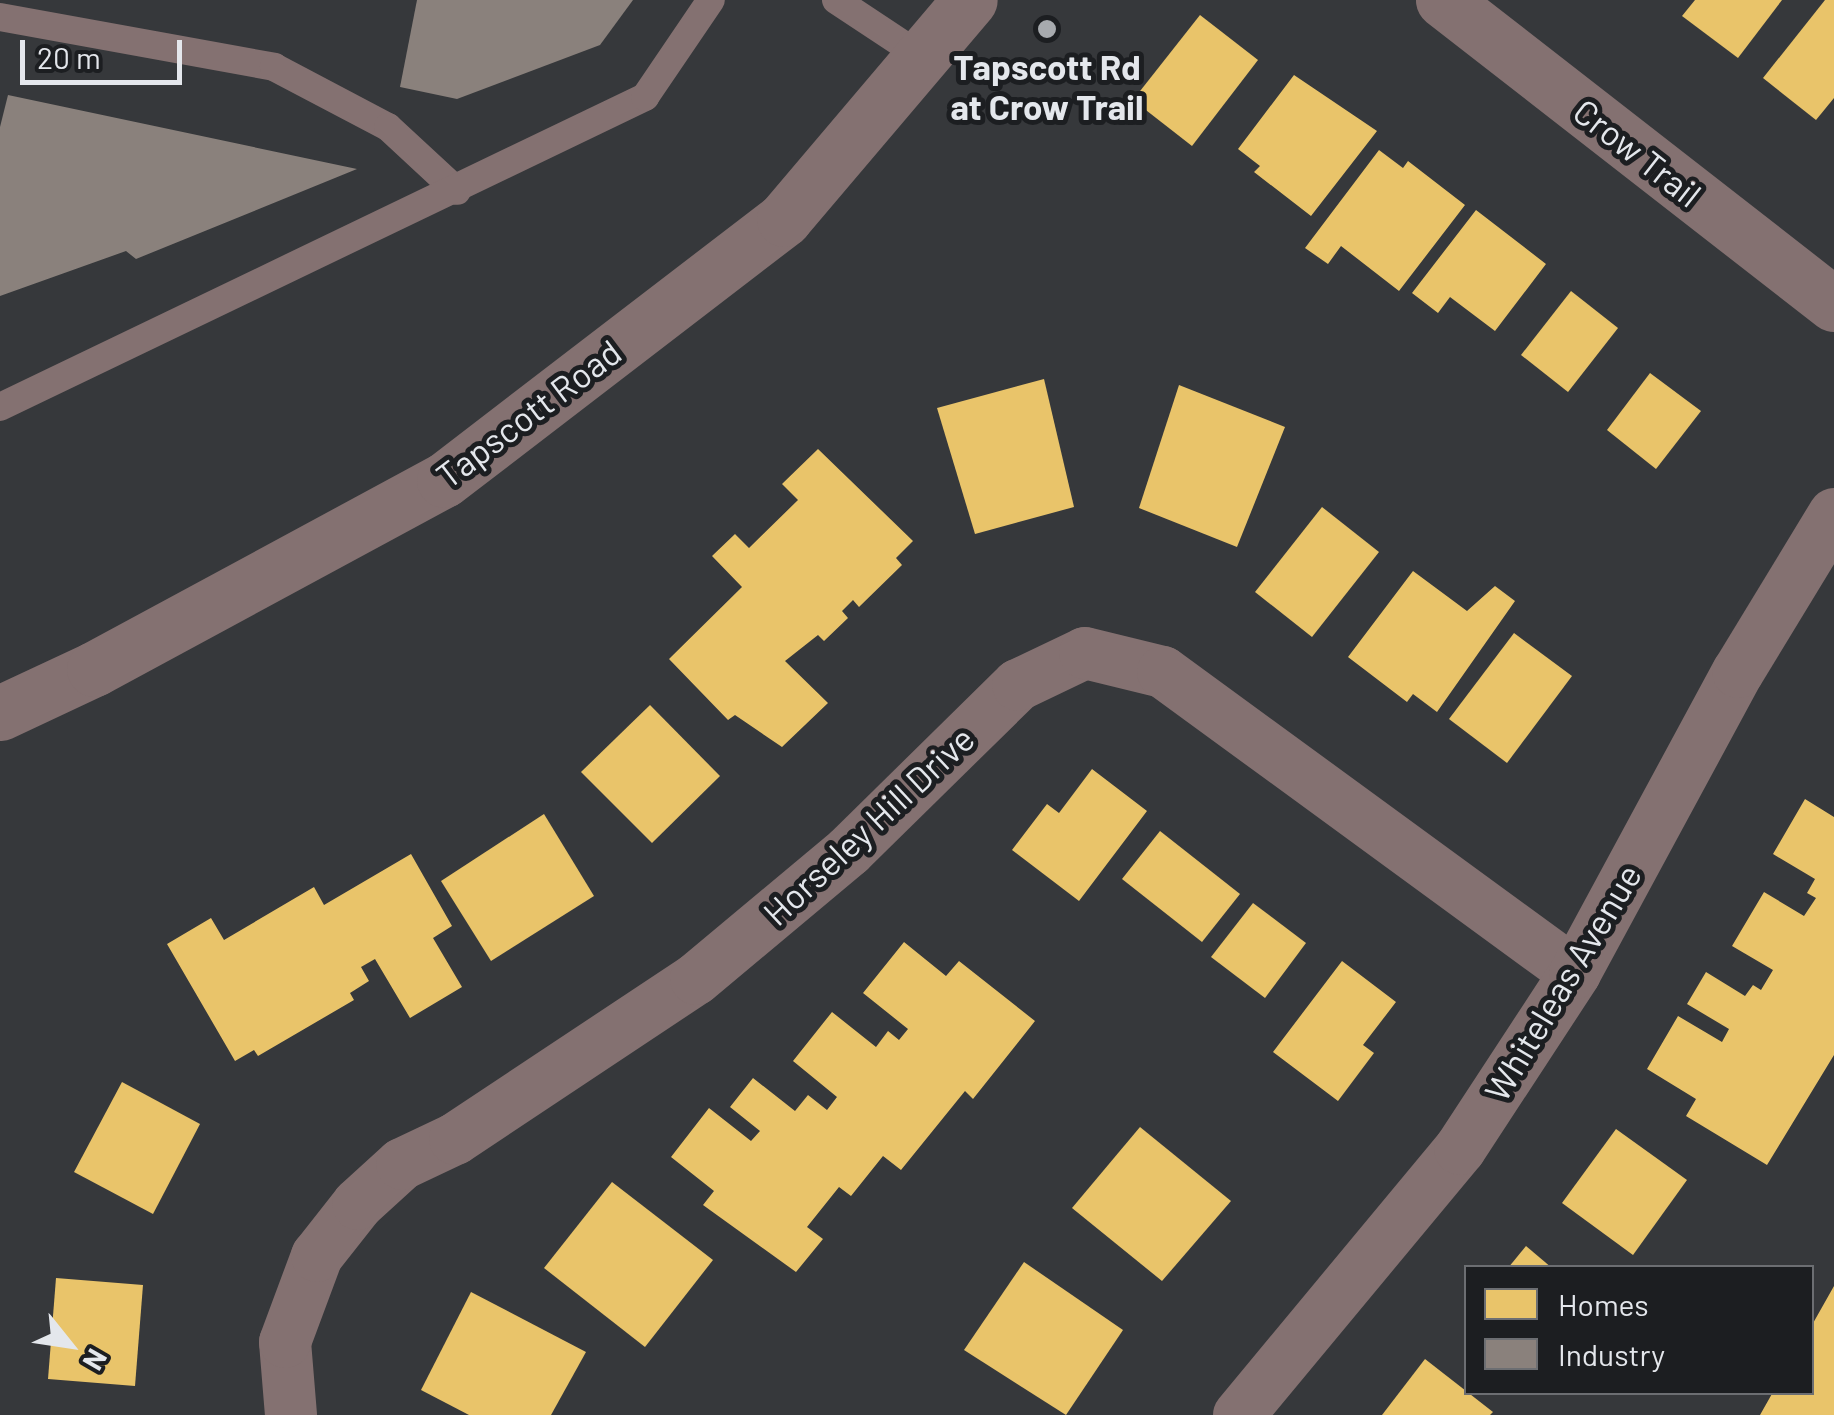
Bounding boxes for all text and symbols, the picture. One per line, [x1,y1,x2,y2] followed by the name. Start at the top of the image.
[1036,18,1058,40] marker: Tapscott Rd at Crow Trail
[25,20,188,82] scale bar
[37,39,101,75] text: 20 m
[950,45,1144,127] place label: Tapscott Rd at Crow Trail
[1566,89,1710,215] street label: Crow Trail
[427,330,629,496] street label: Tapscott Road
[754,717,982,933] street label: Horseley Hill Drive
[1475,856,1649,1108] street label: Whiteleas Avenue
[1464,1265,1814,1395] legend
[1558,1286,1649,1322] text: Homes
[20,1295,120,1395] north arrow
[1558,1336,1665,1372] text: Industry
[77,1343,115,1377] text: N

